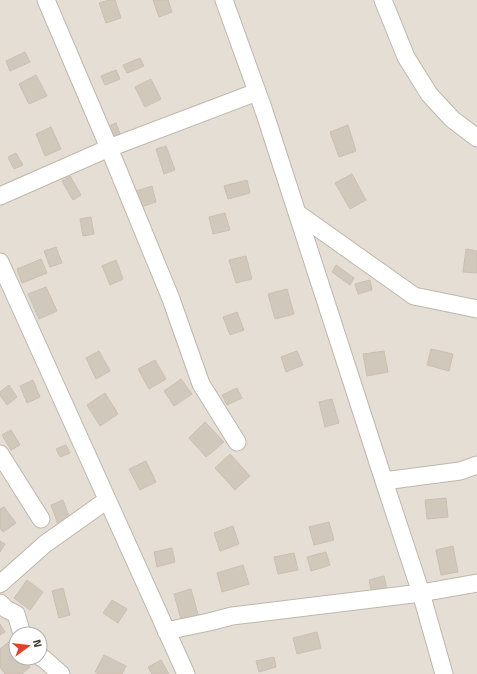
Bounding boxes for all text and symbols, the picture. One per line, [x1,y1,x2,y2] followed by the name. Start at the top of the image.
[8,626,48,666] north arrow
[29,638,46,649] text: N

